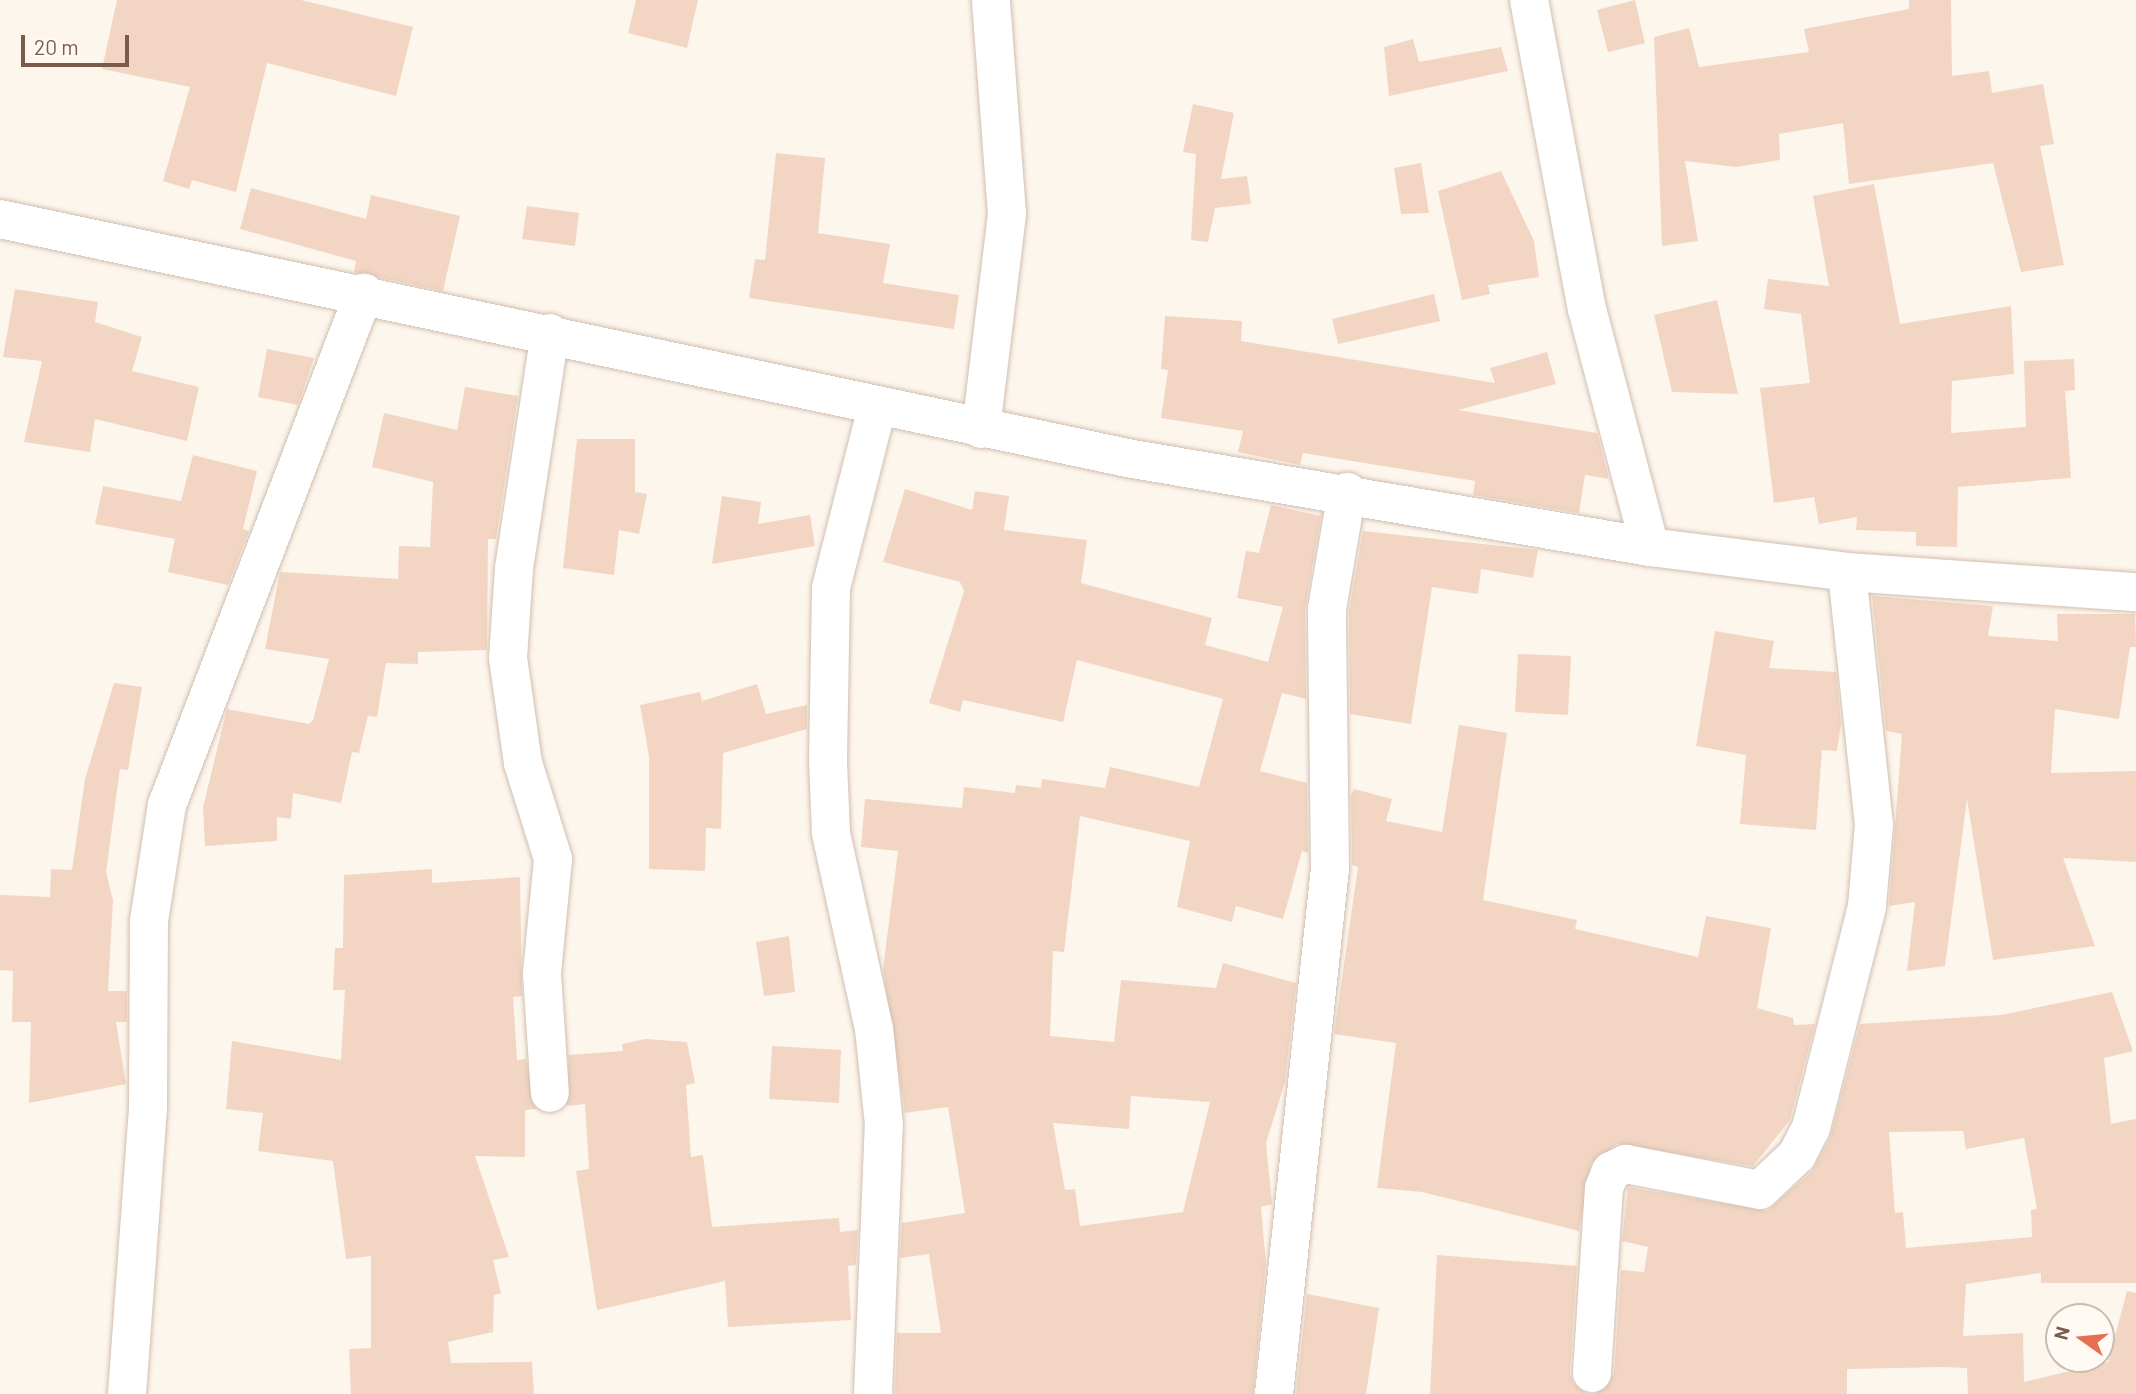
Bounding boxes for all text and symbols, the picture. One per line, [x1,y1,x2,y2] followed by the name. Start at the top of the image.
[24,21,133,65] scale bar
[34,34,79,59] text: 20 m
[2045,1303,2115,1373] north arrow
[2048,1324,2074,1342] text: N

